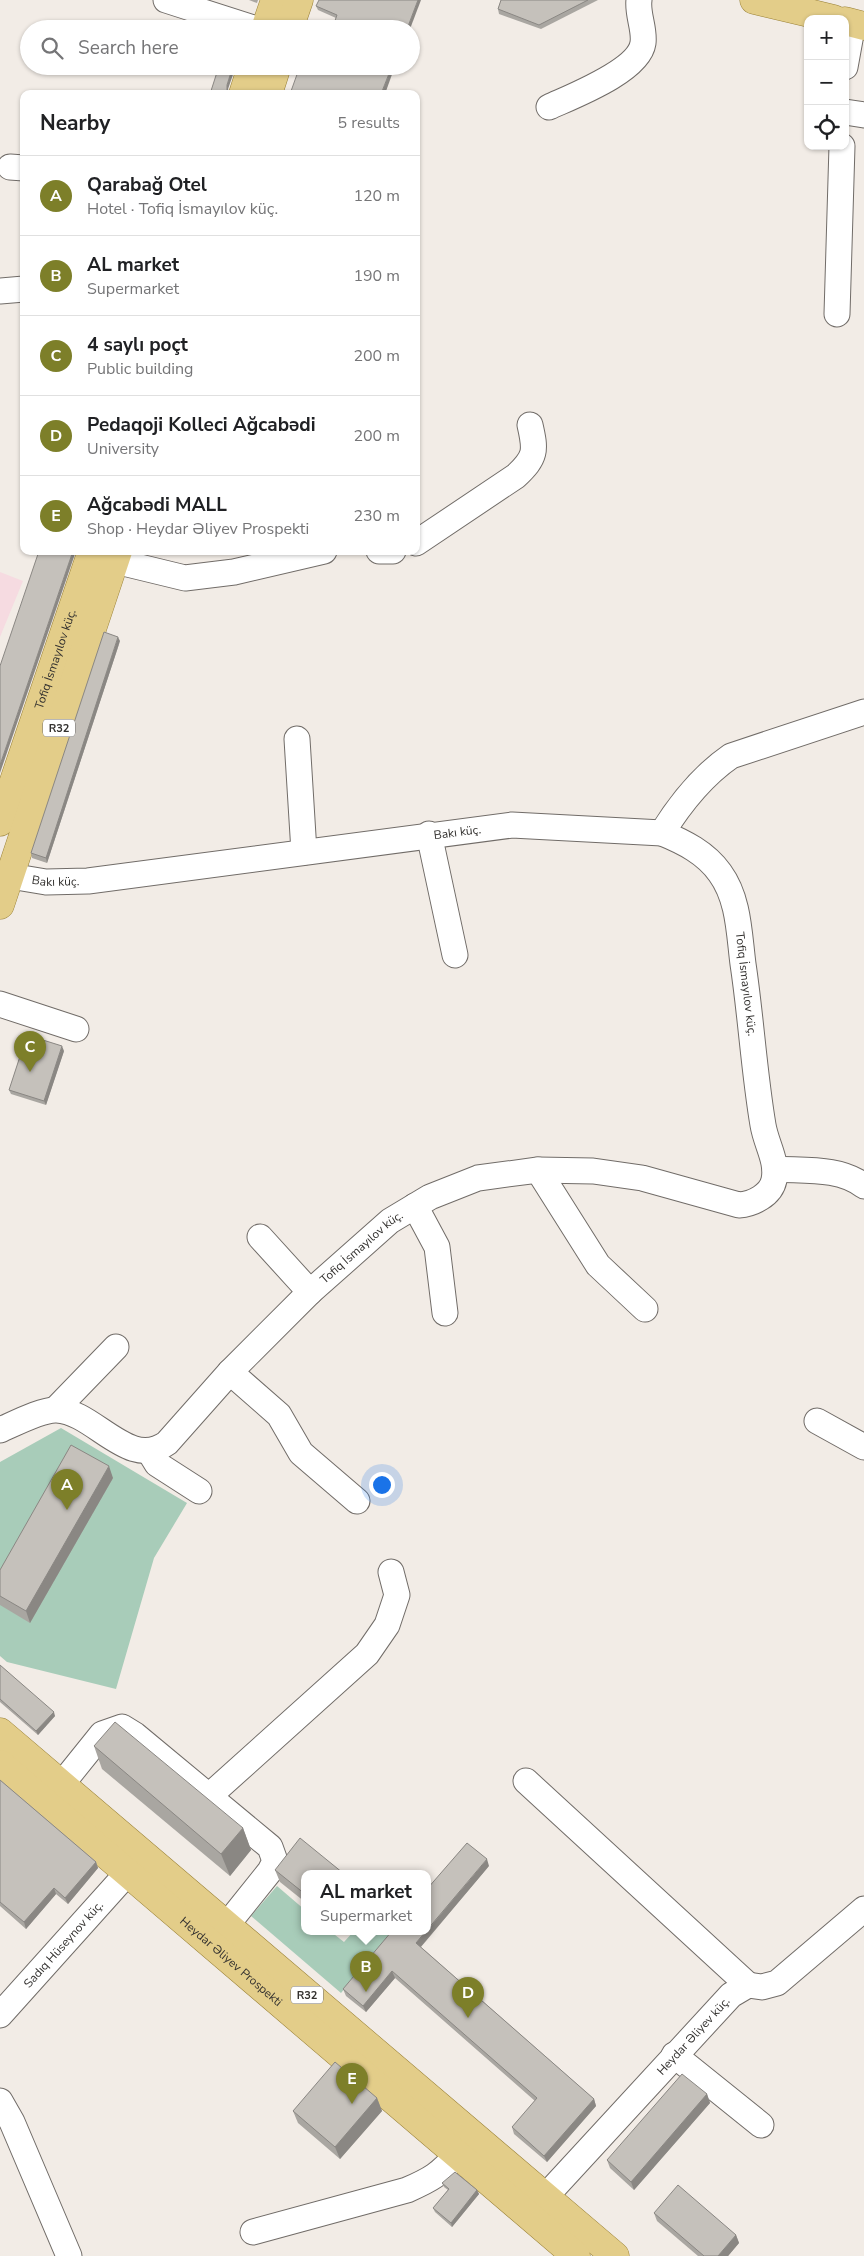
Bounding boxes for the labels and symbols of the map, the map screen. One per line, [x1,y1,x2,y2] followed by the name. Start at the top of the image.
[31,607,80,711] street label: Tofiq İsmayılov küç.
[43,720,75,736] road number: R32
[433,821,482,843] street label: Bakı küç.
[31,872,79,890] street label: Bakı küç.
[732,931,760,1037] street label: Tofiq İsmayılov küç.
[14,1031,46,1072] pin: C
[317,1207,406,1287] street label: Tofiq İsmayılov küç.
[51,1469,83,1510] pin: A
[369,1472,395,1498] your location
[20,1897,107,1991] street label: Sadıq Hüseynov küç.
[177,1913,286,2010] street label: Heydar Əliyev Prospekti
[350,1951,382,1992] pin: B
[452,1977,484,2018] pin: D
[291,1986,323,2004] road number: R32
[653,1993,733,2078] street label: Heydar Əliyev küç.
[336,2063,368,2104] pin: E

